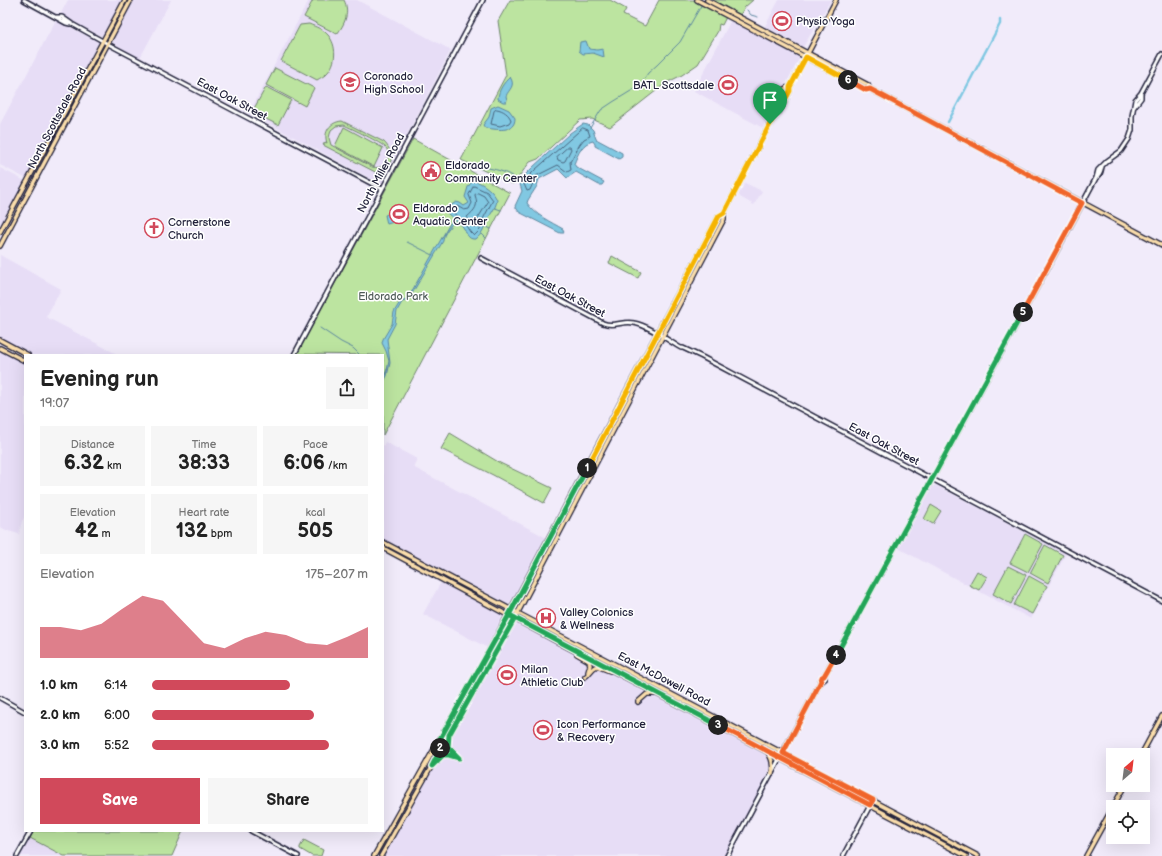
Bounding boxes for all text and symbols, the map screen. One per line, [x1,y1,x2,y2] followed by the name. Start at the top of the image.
[771,10,793,32] sports icon: Physio Yoga
[796,15,855,28] place label: Physio Yoga
[25,65,89,171] street label: North Scottsdale Road
[364,70,423,96] place label: Coronado High School
[838,70,858,90] pin: 6
[339,71,361,93] school or university icon: Coronado High School
[845,73,851,86] text: 6
[717,74,739,96] sports icon: BATL Scottsdale
[194,75,270,123] street label: East Oak Street
[633,79,714,92] place label: BATL Scottsdale
[753,83,787,124] pin
[759,89,781,111] icon: arrive
[355,131,407,215] street label: North Miller Road
[445,159,538,185] place label: Eldorado Community Center
[420,160,442,182] public building icon: Eldorado Community Center
[413,202,488,228] place label: Eldorado Aquatic Center
[388,203,410,225] sports icon: Eldorado Aquatic Center
[168,216,231,242] place label: Cornerstone Church
[143,217,165,239] church icon: Cornerstone Church
[532,272,608,320] street label: East Oak Street
[358,290,428,303] park label: Eldorado Park
[1013,302,1033,322] pin: 5
[1020,305,1026,318] text: 5
[40,366,159,393] text: Evening run
[326,367,368,409] button: share
[40,395,69,411] text: 19:07
[846,420,922,468] street label: East Oak Street
[71,438,115,451] text: Distance
[192,438,216,451] text: Time
[303,438,328,451] text: Pace
[64,451,104,475] text: 6.32
[178,451,230,475] text: 38:33
[283,451,325,475] text: 6:06
[577,458,597,478] pin: 1
[104,459,121,472] text: km
[325,459,347,472] text: /km
[585,461,589,474] text: 1
[70,506,116,519] text: Elevation
[179,506,229,519] text: Heart rate
[305,506,325,519] text: kcal
[75,519,99,543] text: 42
[176,519,208,543] text: 132
[298,519,333,543] text: 505
[99,527,111,540] text: m
[208,527,232,540] text: bpm
[40,566,94,582] text: Elevation
[305,566,368,582] text: 175–207 m
[560,606,634,632] place label: Valley Colonics & Wellness
[535,607,557,629] hospital icon: Valley Colonics & Wellness
[826,645,846,665] pin: 4
[833,648,839,661] text: 4
[615,649,713,709] street label: East McDowell Road
[521,663,583,689] place label: Milan Athletic Club
[496,664,518,686] sports icon: Milan Athletic Club
[40,677,78,693] text: 1.0 km
[104,677,128,693] text: 6:14
[40,707,80,723] text: 2.0 km
[104,707,130,723] text: 6:00
[708,715,728,735] pin: 3
[557,718,646,744] place label: Icon Performance & Recovery
[715,718,721,731] text: 3
[532,719,554,741] sports icon: Icon Performance & Recovery
[40,737,80,753] text: 3.0 km
[104,737,129,753] text: 5:52
[430,738,450,758] pin: 2
[437,741,443,754] text: 2
[1106,748,1150,792] north arrow
[1106,748,1150,844] map controls
[40,778,200,824] button: Save
[208,778,368,824] button: Share
[1106,800,1150,844] button: locate

